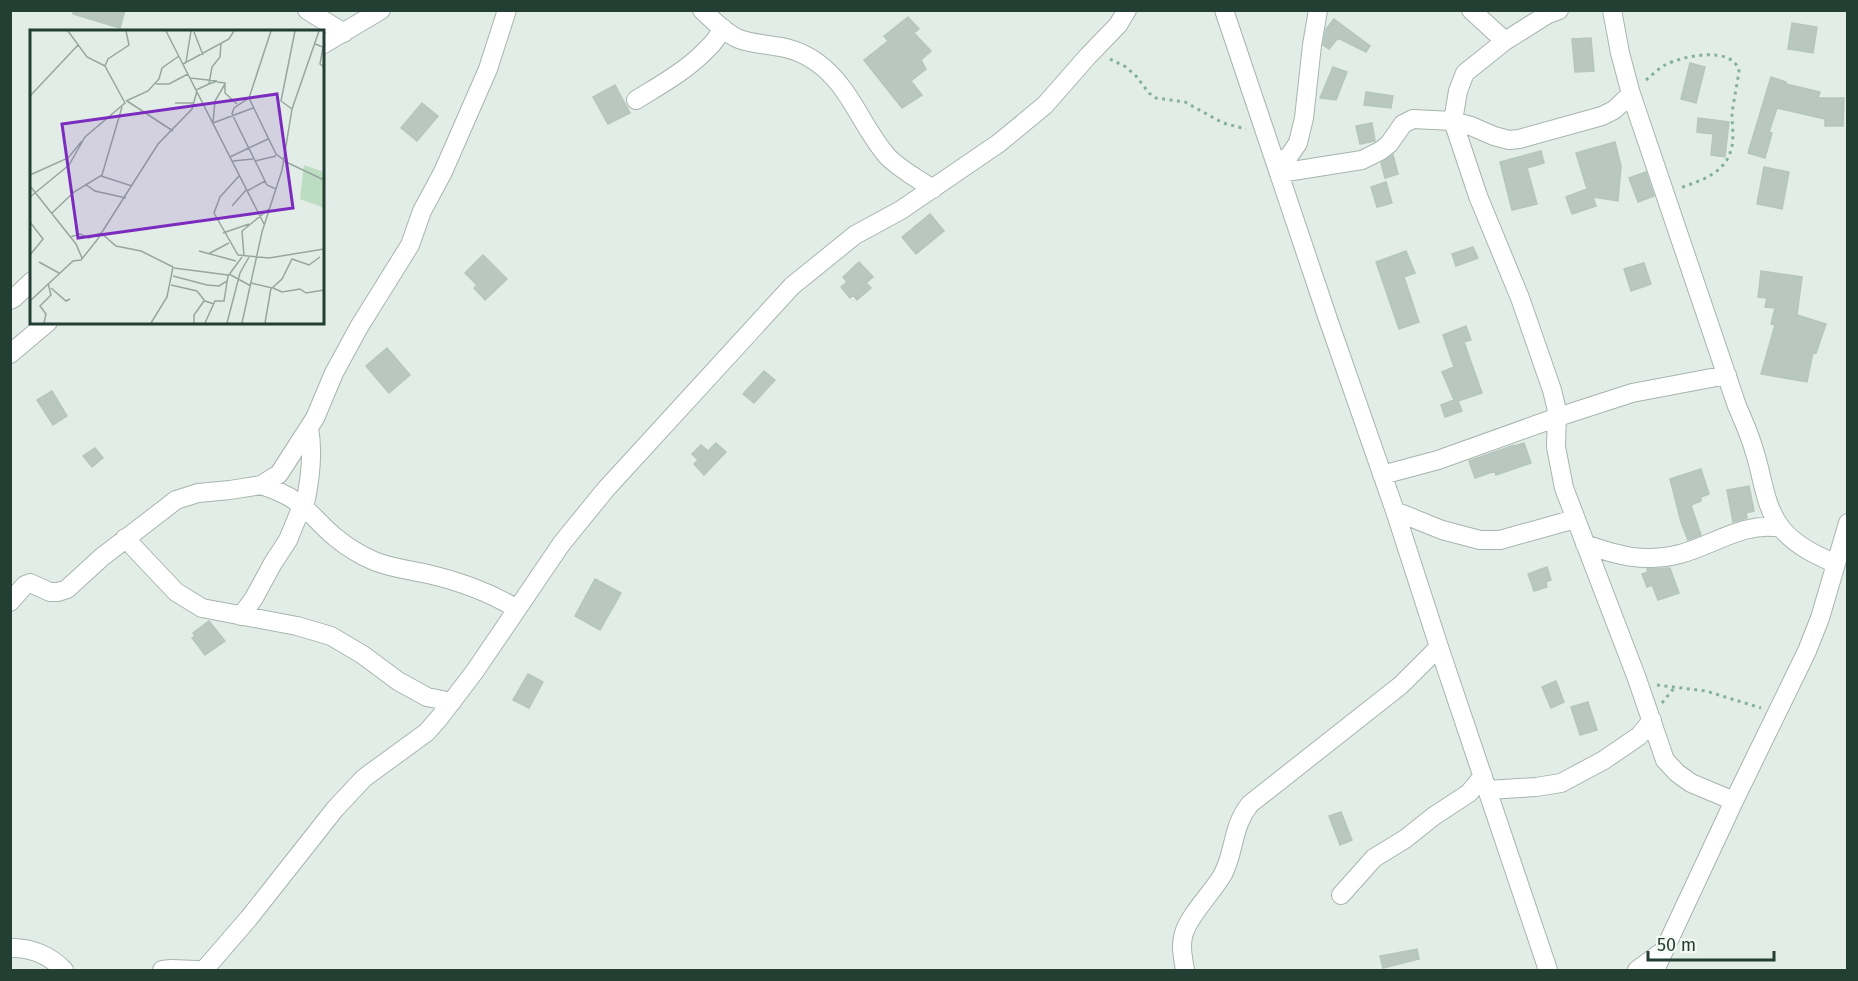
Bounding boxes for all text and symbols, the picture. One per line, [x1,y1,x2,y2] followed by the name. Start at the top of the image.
[30,30,324,324] inset map
[1648,924,1774,962] scale bar
[1657,934,1696,956] text: 50 m

